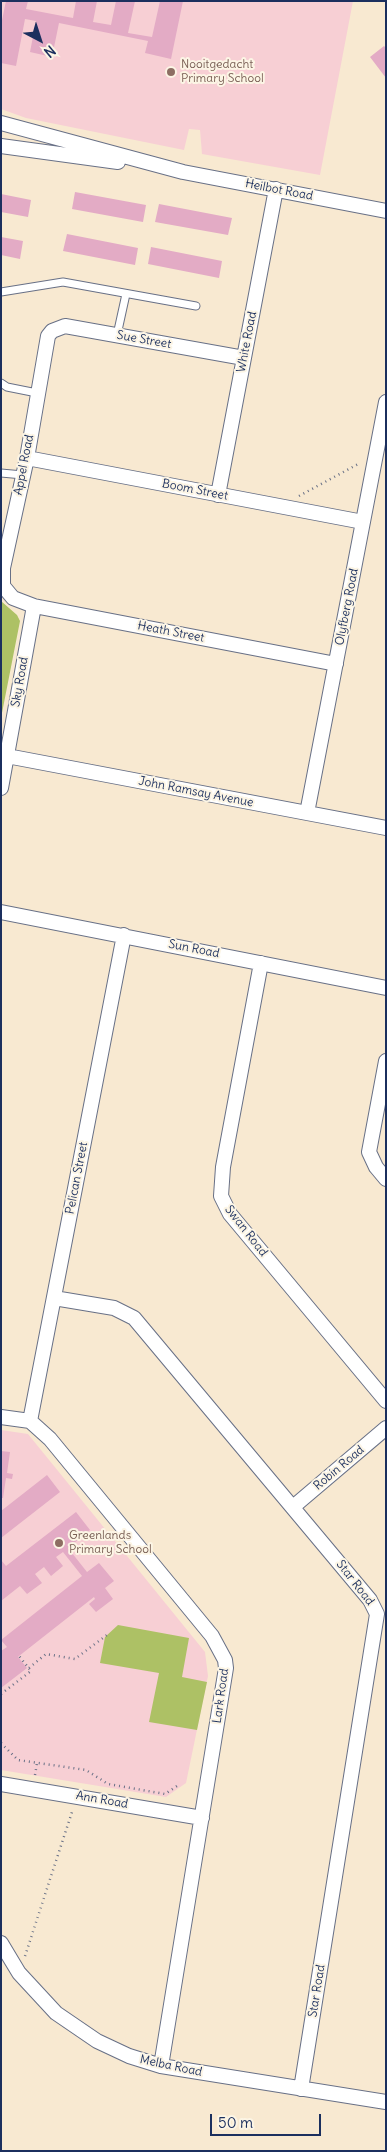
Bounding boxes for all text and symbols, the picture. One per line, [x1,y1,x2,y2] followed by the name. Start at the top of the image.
[15,15,65,65] north arrow
[40,41,59,61] text: N
[181,58,264,86] place label: Nooitgedacht Primary School
[165,66,177,78] marker: Nooitgedacht Primary School
[244,176,314,204] street label: Heilbot Road
[234,310,260,374] street label: White Road
[116,328,172,352] street label: Sue Street
[11,433,37,497] street label: Appel Road
[161,477,229,503] street label: Boom Street
[332,567,362,647] street label: Olyfberg Road
[136,618,206,646] street label: Heath Street
[9,656,31,708] street label: Sky Road
[137,774,255,810] street label: John Ramsay Avenue
[167,937,221,961] street label: Sun Road
[63,1141,91,1215] street label: Pelican Street
[222,1203,270,1259] street label: Swan Road
[311,1443,367,1493] street label: Robin Road
[69,1529,152,1557] place label: Greenlands Primary School
[53,1537,65,1549] marker: Greenlands Primary School
[333,1558,377,1608] street label: Star Road
[210,1668,232,1724] street label: Lark Road
[75,1788,129,1812] street label: Ann Road
[306,1964,328,2018] street label: Star Road
[139,2052,203,2080] street label: Melba Road
[212,2104,323,2136] scale bar
[218,2113,253,2132] text: 50 m

